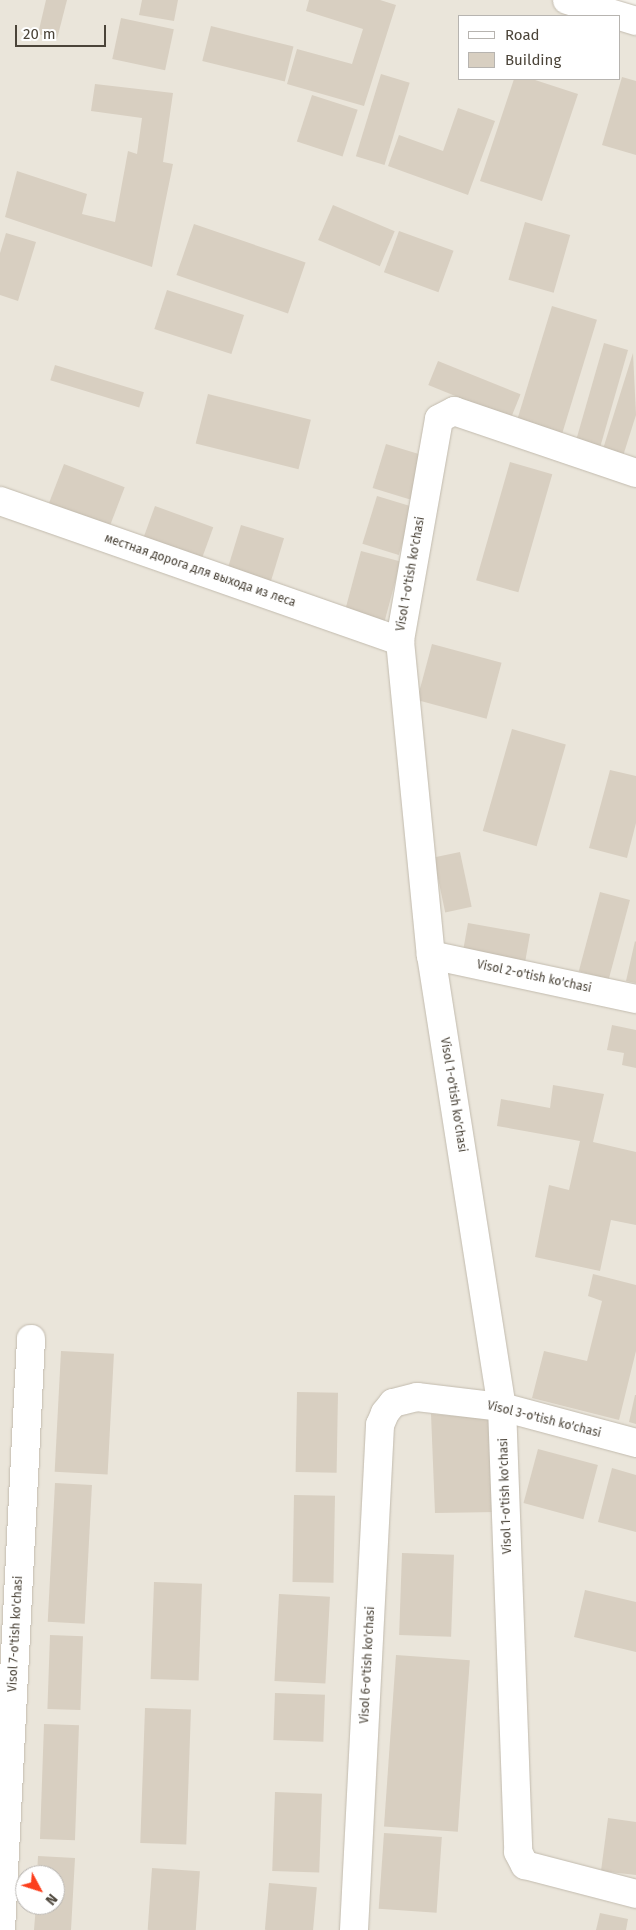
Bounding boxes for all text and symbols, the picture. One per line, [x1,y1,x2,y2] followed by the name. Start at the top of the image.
[18,15,109,47] scale bar
[458,15,621,80] legend
[23,25,56,43] text: 20 m
[505,26,540,44] text: Road
[505,51,561,69] text: Building
[394,516,428,632] street label: Visol 1-o'tish ko'chasi
[102,531,298,611] street label: местная дорога для выхода из леса
[475,958,593,996] street label: Visol 2-o'tish ko'chasi
[437,1037,469,1153] street label: Visol 1-o'tish ko'chasi
[486,1399,602,1441] street label: Visol 3-o'tish ko'chasi
[497,1438,515,1554] street label: Visol 1-o'tish ko'chasi
[6,1576,26,1692] street label: Visol 7-o'tish ko'chasi
[358,1606,378,1724] street label: Visol 6-o'tish ko'chasi
[15,1865,65,1915] north arrow
[42,1890,61,1908] text: N

